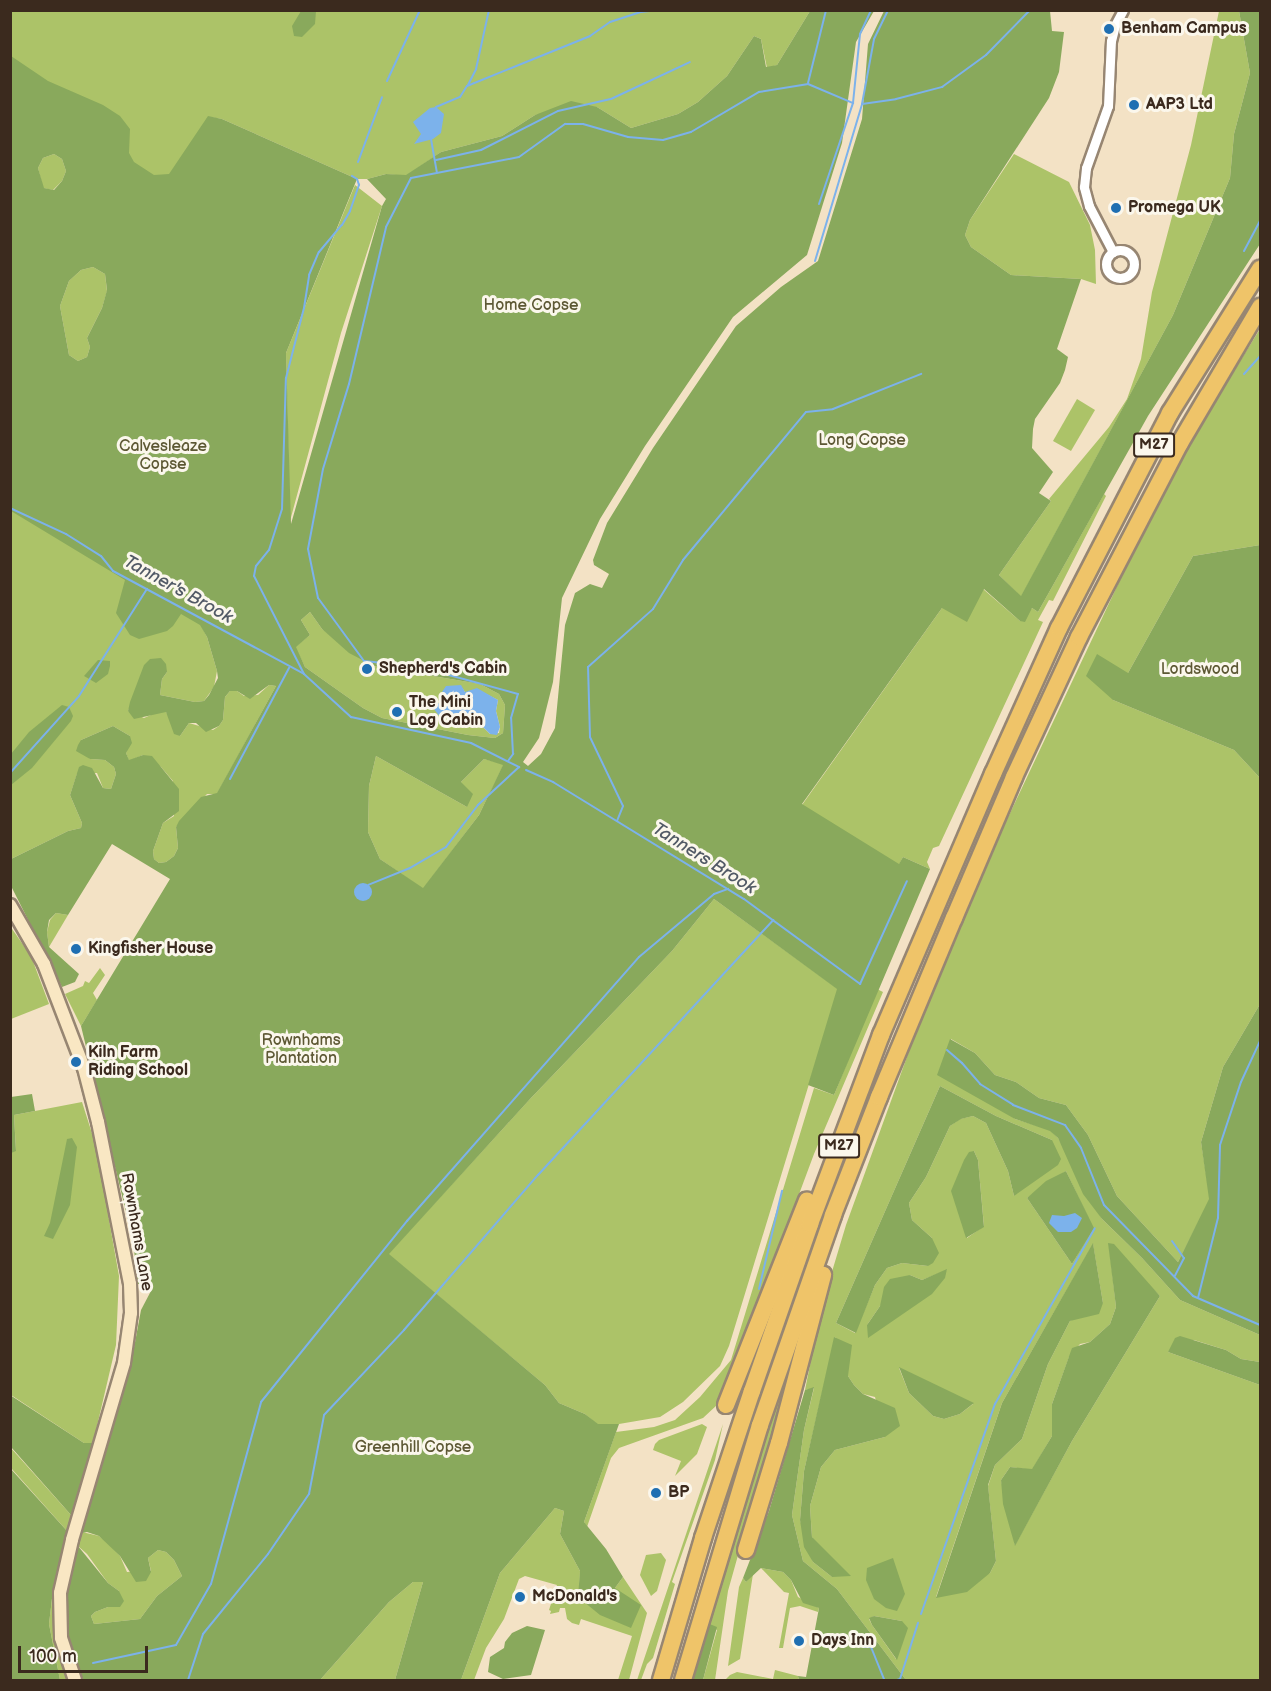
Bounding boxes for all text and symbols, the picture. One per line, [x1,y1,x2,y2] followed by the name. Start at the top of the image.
[1121,19,1247,39] place label: Benham Campus
[1102,22,1116,36] marker: Benham Campus
[1146,95,1213,115] place label: AAP3 Ltd
[1127,98,1141,112] marker: AAP3 Ltd
[1128,198,1221,218] place label: Promega UK
[1109,201,1123,215] marker: Promega UK
[484,296,578,316] park label: Home Copse
[818,431,906,451] park label: Long Copse
[1133,433,1175,457] road number: M27
[119,437,207,475] park label: Calvesleaze Copse
[120,551,236,629] water label: Tanner's Brook
[379,659,507,679] place label: Shepherd's Cabin
[1161,660,1239,680] park label: Lordswood
[360,662,374,676] marker: Shepherd's Cabin
[409,693,483,731] place label: The Mini Log Cabin
[390,705,404,719] marker: The Mini Log Cabin
[648,819,760,899] water label: Tanners Brook
[88,939,213,959] place label: Kingfisher House
[69,942,83,956] marker: Kingfisher House
[261,1031,341,1069] park label: Rownhams Plantation
[88,1043,188,1081] place label: Kiln Farm Riding School
[69,1055,83,1069] marker: Kiln Farm Riding School
[818,1134,860,1158] road number: M27
[116,1171,156,1293] street label: Rownhams Lane
[355,1438,471,1458] park label: Greenhill Copse
[668,1483,689,1503] place label: BP
[649,1486,663,1500] marker: BP
[532,1587,617,1607] place label: McDonald's
[513,1590,527,1604] marker: McDonald's
[811,1631,874,1651] place label: Days Inn
[21,1634,152,1672] scale bar
[792,1634,806,1648] marker: Days Inn
[29,1646,77,1667] text: 100 m

